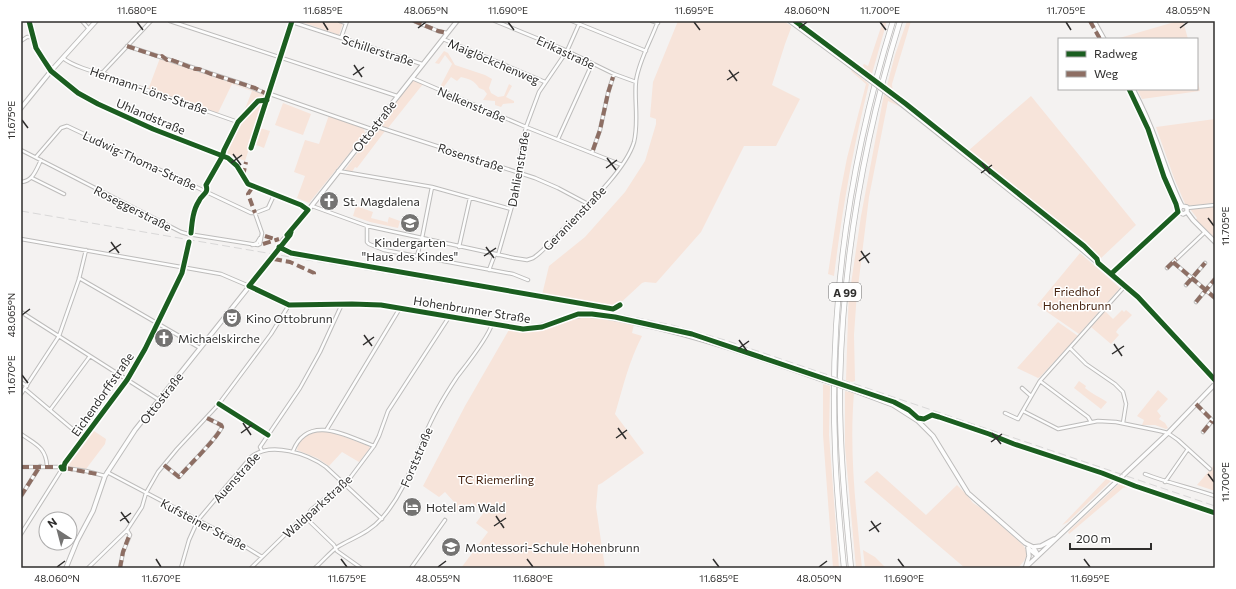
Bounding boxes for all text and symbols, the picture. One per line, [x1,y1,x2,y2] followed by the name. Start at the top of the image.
[117,4,157,16] text: 11.680°E
[303,4,343,16] text: 11.685°E
[404,4,448,16] text: 48.065°N
[488,4,528,16] text: 11.690°E
[674,4,714,16] text: 11.695°E
[784,4,830,16] text: 48.060°N
[860,4,900,16] text: 11.700°E
[1047,4,1086,16] text: 11.705°E
[1166,4,1210,16] text: 48.055°N
[340,32,416,68] street label: Schillerstraße
[535,32,597,72] street label: Erikastraße
[446,35,542,87] street label: Maiglöckchenweg
[1058,38,1198,90] legend
[1094,46,1138,60] text: Radweg
[88,63,210,117] street label: Hermann-Löns-Straße
[1094,66,1119,80] text: Weg
[436,83,508,125] street label: Nelkenstraße
[114,95,188,137] street label: Uhlandstraße
[350,97,398,155] street label: Ottostraße
[5,101,17,139] text: 11.675°E
[81,127,199,193] street label: Ludwig-Thoma-Straße
[504,130,532,208] street label: Dahlienstraße
[436,140,506,174] street label: Rosenstraße
[92,182,174,234] street label: Roseggerstraße
[540,183,608,253] street label: Geranienstraße
[318,190,340,212] church icon: St. Magdalena
[343,194,420,208] place label: St. Magdalena
[1219,206,1231,245] text: 11.705°E
[399,212,421,234] school or university icon: Kindergarten "Haus des Kindes"
[362,235,458,263] place label: Kindergarten "Haus des Kindes"
[829,283,861,301] road number: A 99
[1043,284,1111,312] park label: Friedhof Hohenbrunn
[5,293,17,337] text: 48.065°N
[412,293,532,325] street label: Hohenbrunner Straße
[221,307,243,329] theatre icon: Kino Ottobrunn
[246,311,333,325] place label: Kino Ottobrunn
[153,327,175,349] church icon: Michaelskirche
[178,331,260,345] place label: Michaelskirche
[68,349,136,439] street label: Eichendorffstraße
[5,355,17,395] text: 11.670°E
[137,369,185,427] street label: Ottostraße
[397,425,435,489] street label: Forststraße
[210,449,262,505] street label: Auenstraße
[1219,462,1231,502] text: 11.700°E
[280,472,354,540] street label: Waldparkstraße
[458,472,535,486] park label: TC Riemerling
[159,495,249,553] street label: Kufsteiner Straße
[401,496,423,518] hotel icon: Hotel am Wald
[426,500,506,514] place label: Hotel am Wald
[38,511,78,551] north arrow
[45,515,59,530] text: N
[1070,525,1151,551] scale bar
[1076,531,1111,545] text: 200 m
[440,536,462,558] school or university icon: Montessori-Schule Hohenbrunn
[465,540,640,554] place label: Montessori-Schule Hohenbrunn
[34,572,80,584] text: 48.060°N
[141,572,181,584] text: 11.670°E
[328,572,366,584] text: 11.675°E
[416,572,460,584] text: 48.055°N
[513,572,553,584] text: 11.680°E
[699,572,739,584] text: 11.685°E
[796,572,842,584] text: 48.050°N
[884,572,924,584] text: 11.690°E
[1070,572,1110,584] text: 11.695°E

